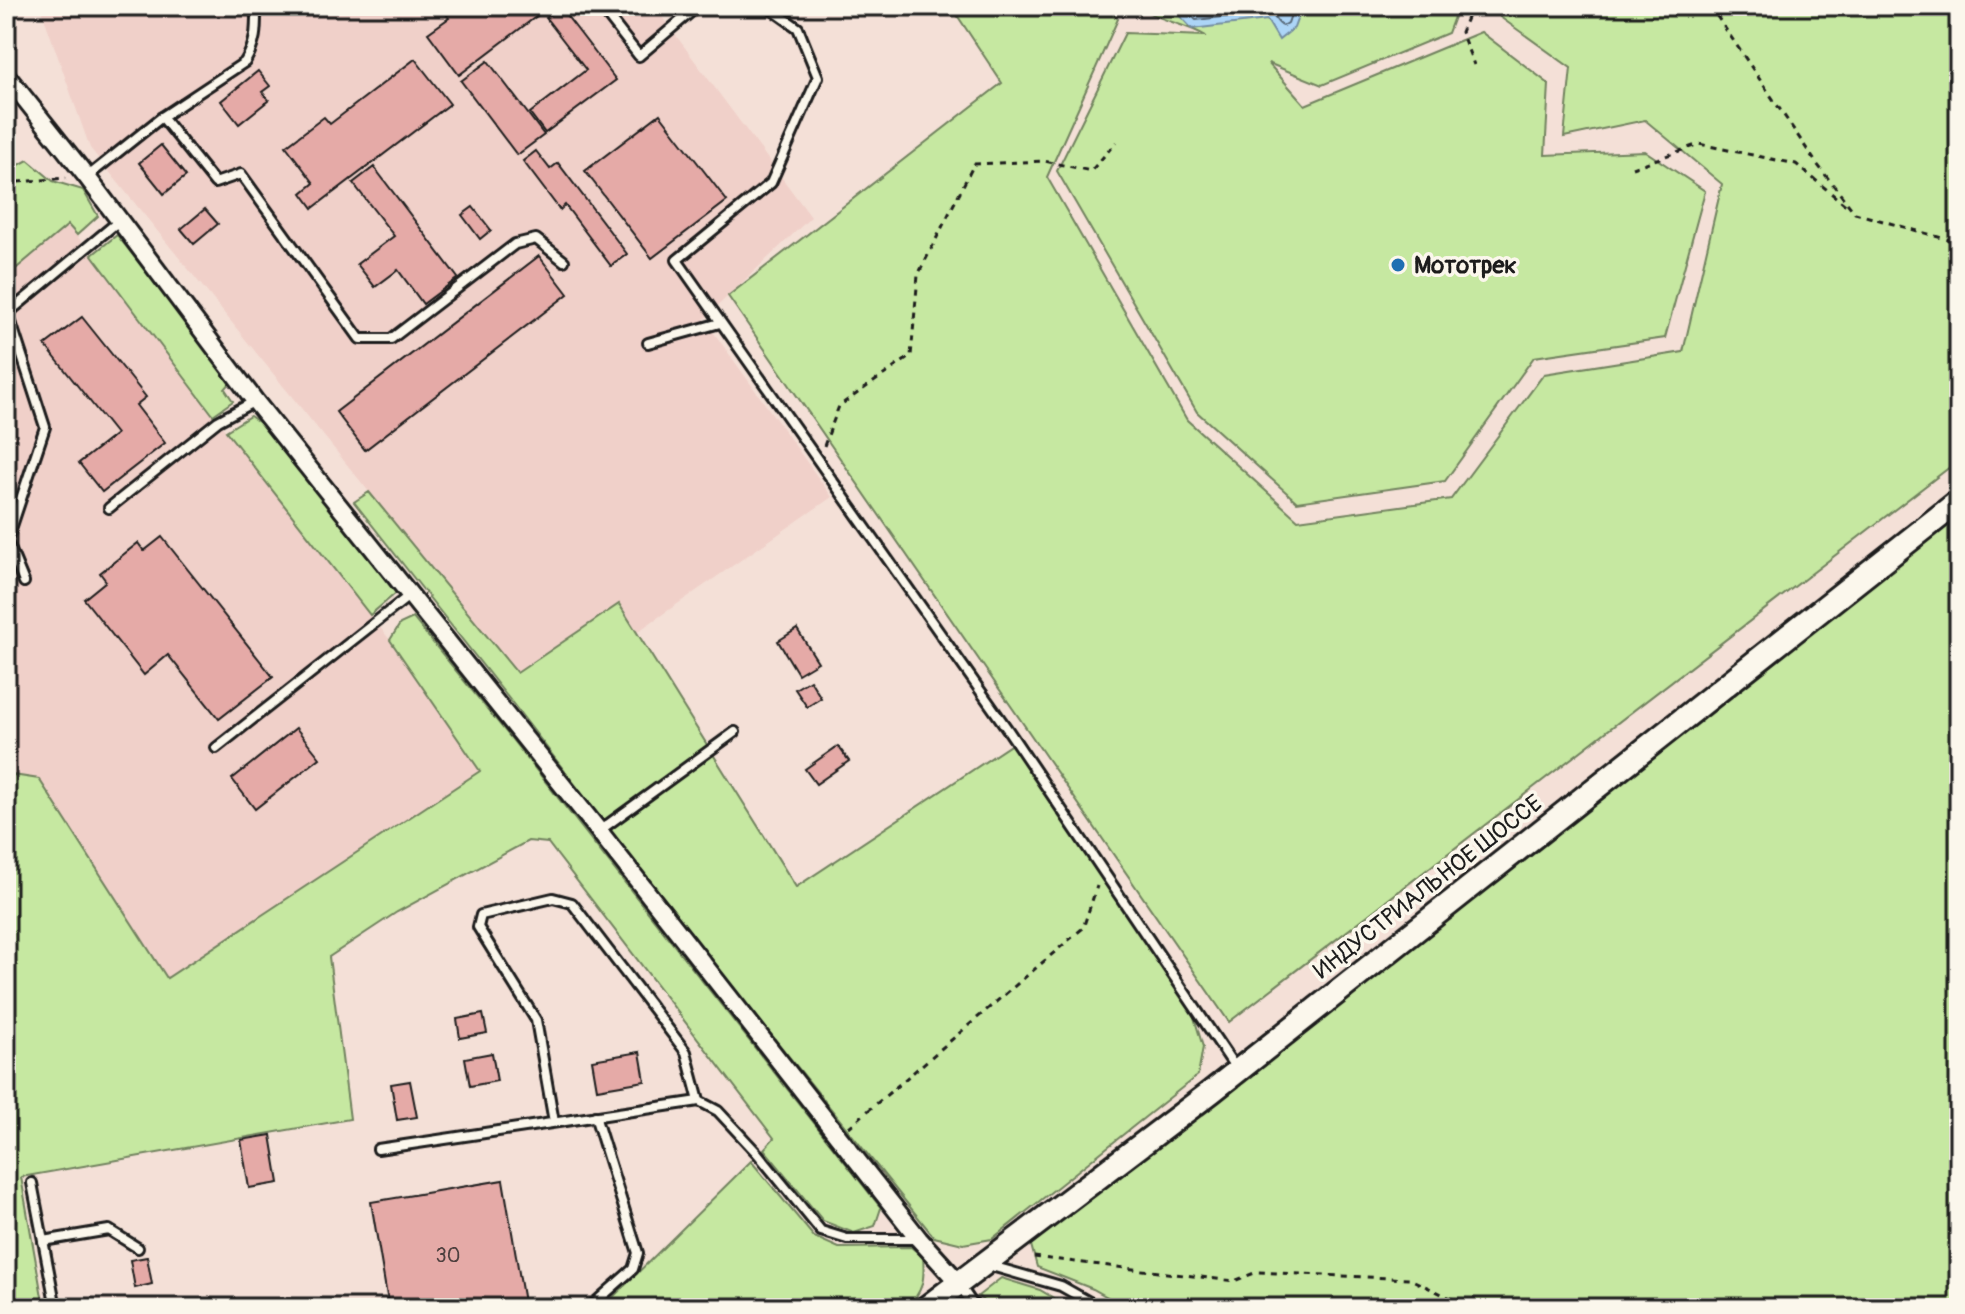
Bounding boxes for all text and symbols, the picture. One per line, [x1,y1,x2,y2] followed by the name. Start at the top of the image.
[1414,251,1517,280] place label: Мототрек
[1389,256,1407,274] marker: Мототрек
[1308,789,1548,985] street label: ИНДУСТРИАЛЬНОЕ ШОССЕ
[436,1243,460,1268] house number: 30

